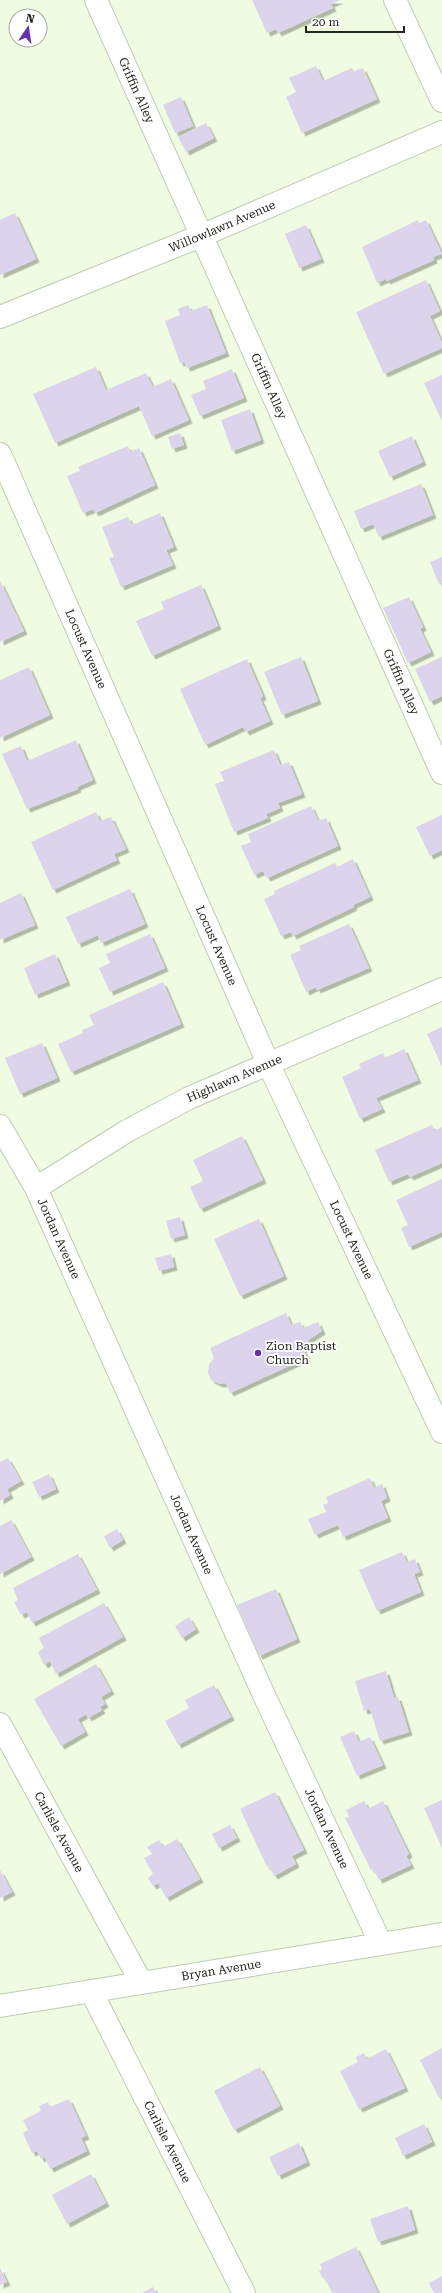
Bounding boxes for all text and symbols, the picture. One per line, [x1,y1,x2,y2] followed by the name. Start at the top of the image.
[8,8,48,48] north arrow
[306,8,404,34] scale bar
[25,11,36,26] text: N
[312,15,339,29] text: 20 m
[116,55,158,126] street label: Griffin Alley
[167,197,278,255] street label: Willowlawn Avenue
[248,351,290,422] street label: Griffin Alley
[62,607,110,691] street label: Locust Avenue
[380,647,422,718] street label: Griffin Alley
[193,904,240,988] street label: Locust Avenue
[185,1052,284,1105] street label: Highlawn Avenue
[34,1196,83,1281] street label: Jordan Avenue
[327,1198,376,1282] street label: Locust Avenue
[266,1339,337,1367] place label: Zion Baptist Church
[253,1348,263,1358] marker: Zion Baptist Church
[167,1491,216,1577] street label: Jordan Avenue
[302,1786,352,1871] street label: Jordan Avenue
[31,1789,87,1875] street label: Carlisle Avenue
[180,1957,262,1983] street label: Bryan Avenue
[141,2099,194,2185] street label: Carlisle Avenue

